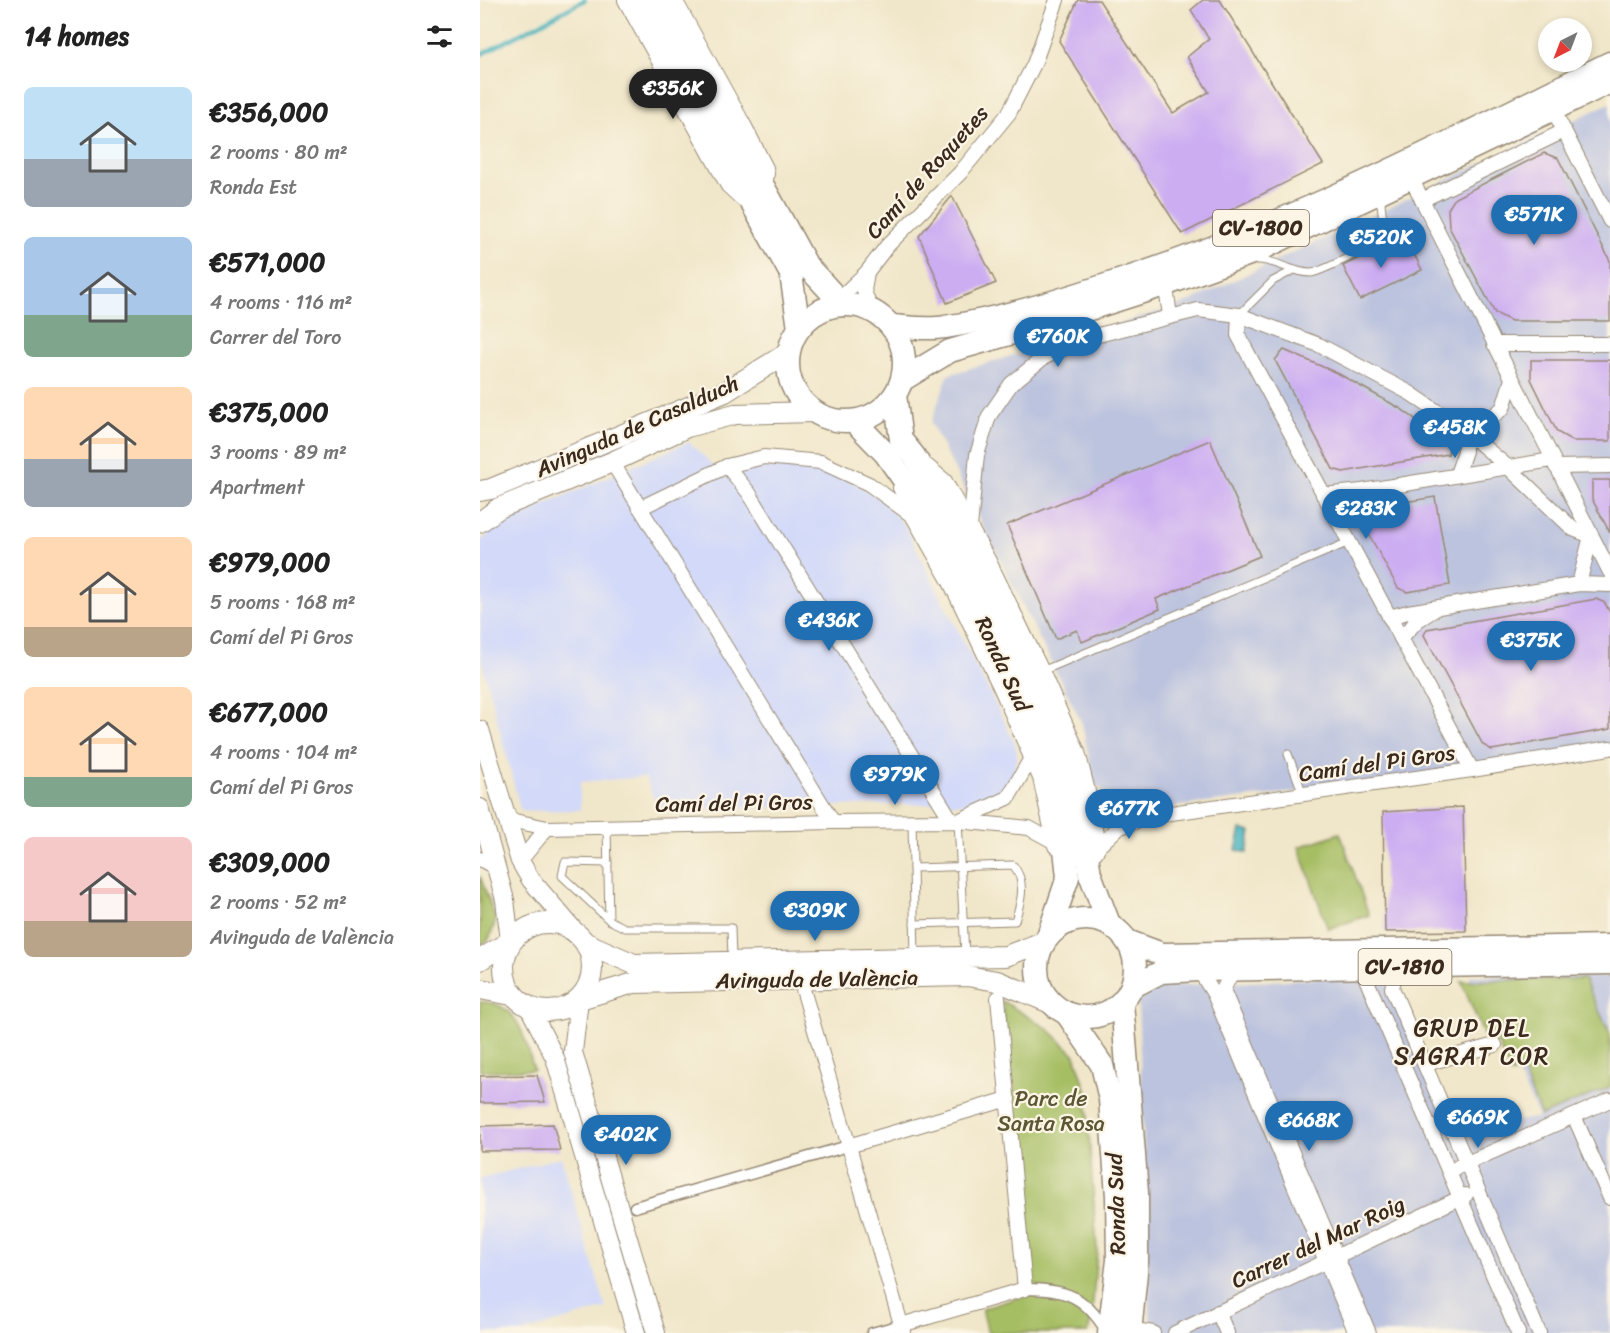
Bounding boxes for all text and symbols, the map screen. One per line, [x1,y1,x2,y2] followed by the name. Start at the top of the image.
[24,13,129,59] text: 14 homes
[1538,18,1592,72] north arrow
[1538,18,1592,72] map controls
[423,20,456,53] icon: filters
[631,69,715,120] pin: €356K
[643,71,703,106] text: €356K
[210,89,328,135] text: €356,000
[855,95,999,248] street label: Camí de Roquetes
[72,111,144,183] icon: home
[210,135,348,170] text: 2 rooms · 80 m²
[210,170,297,205] text: Ronda Est
[1492,195,1576,246] pin: €571K
[1505,197,1563,232] text: €571K
[1213,210,1309,246] road number: CV-1800
[1339,218,1423,269] pin: €520K
[1350,220,1412,255] text: €520K
[210,239,325,285] text: €571,000
[72,261,144,333] icon: home
[210,285,352,320] text: 4 rooms · 116 m²
[1016,317,1100,368] pin: €760K
[1028,319,1088,354] text: €760K
[210,320,342,355] text: Carrer del Toro
[528,364,745,489] street label: Avinguda de Casalduch
[210,389,329,435] text: €375,000
[1413,408,1497,459] pin: €458K
[1424,410,1486,445] text: €458K
[72,411,144,483] icon: home
[210,435,347,470] text: 3 rooms · 89 m²
[210,470,304,505] text: Apartment
[1324,489,1408,540] pin: €283K
[1336,491,1396,526] text: €283K
[210,539,330,585] text: €979,000
[72,561,144,633] icon: home
[210,585,356,620] text: 5 rooms · 168 m²
[787,601,871,652] pin: €436K
[799,603,859,638] text: €436K
[964,610,1043,720] street label: Ronda Sud
[210,620,353,655] text: Camí del Pi Gros
[1489,621,1573,672] pin: €375K
[1501,623,1561,658] text: €375K
[210,689,328,735] text: €677,000
[72,711,144,783] icon: home
[1296,733,1459,793] street label: Camí del Pi Gros
[210,735,358,770] text: 4 rooms · 104 m²
[853,755,937,806] pin: €979K
[864,757,926,792] text: €979K
[210,770,353,805] text: Camí del Pi Gros
[655,782,814,824] street label: Camí del Pi Gros
[1087,789,1171,840] pin: €677K
[1099,791,1159,826] text: €677K
[210,839,330,885] text: €309,000
[72,861,144,933] icon: home
[210,885,347,920] text: 2 rooms · 52 m²
[773,891,857,942] pin: €309K
[784,893,846,928] text: €309K
[210,920,394,955] text: Avinguda de València
[1358,949,1452,985] road number: CV-1810
[714,958,919,1000] street label: Avinguda de València
[1394,1007,1550,1077] district label: GRUP DEL SAGRAT COR
[997,1079,1105,1143] park label: Parc de Santa Rosa
[1436,1098,1520,1149] pin: €669K
[1448,1100,1508,1135] text: €669K
[1267,1101,1351,1152] pin: €668K
[1279,1103,1339,1138] text: €668K
[584,1115,668,1166] pin: €402K
[595,1117,657,1152] text: €402K
[1095,1151,1137,1256] street label: Ronda Sud
[1224,1184,1412,1300] street label: Carrer del Mar Roig

